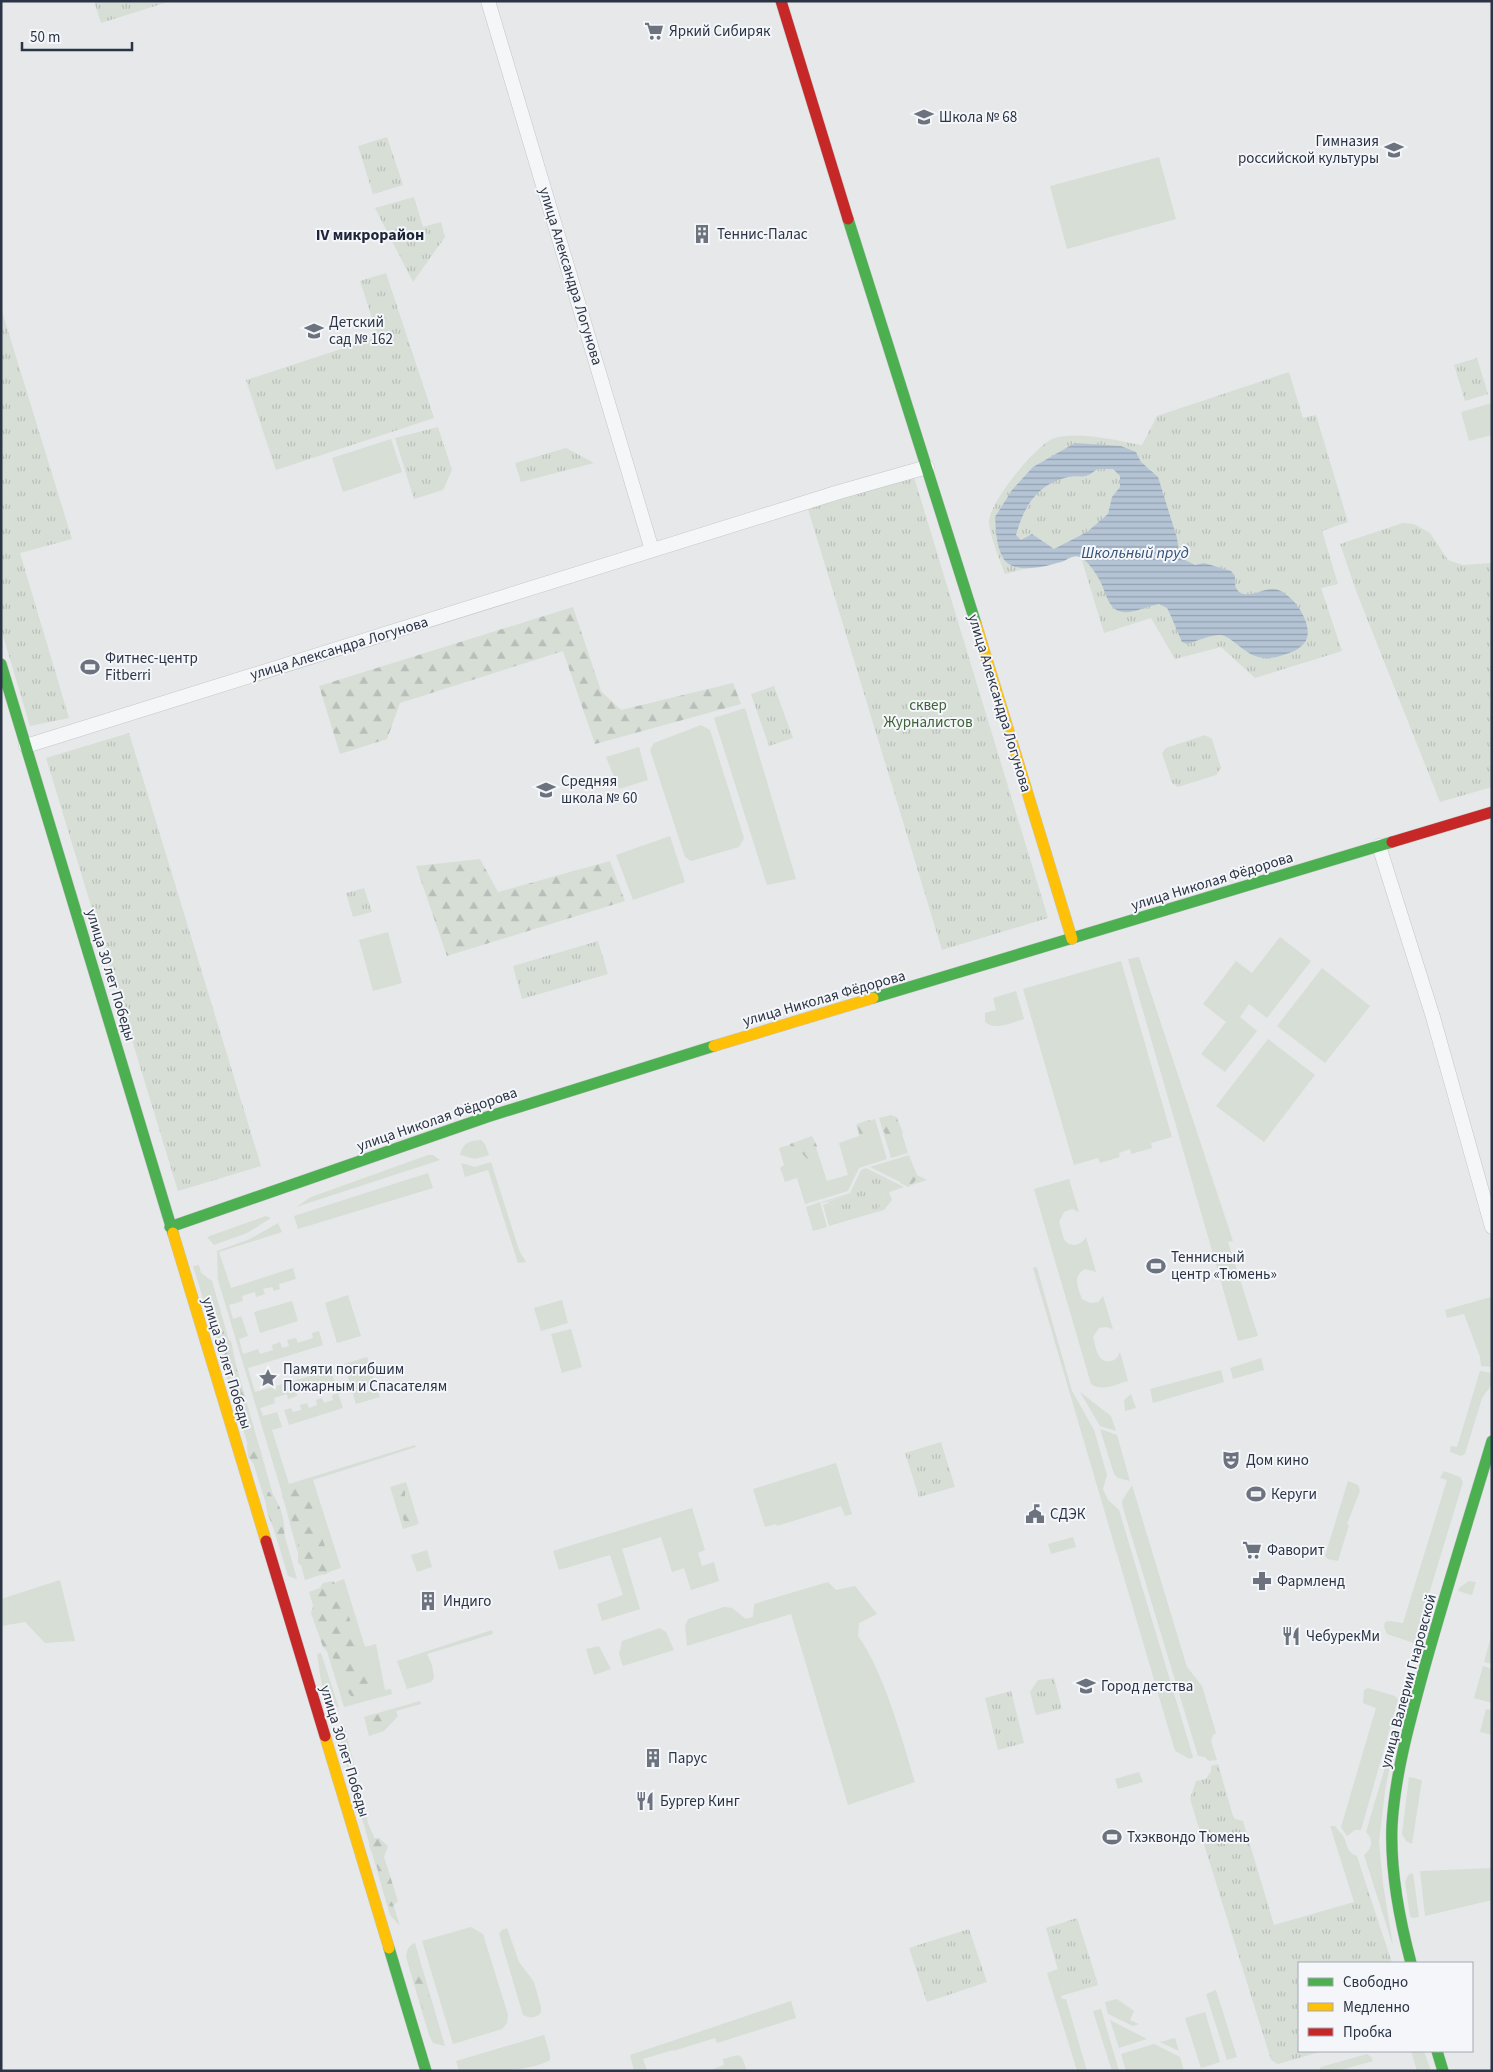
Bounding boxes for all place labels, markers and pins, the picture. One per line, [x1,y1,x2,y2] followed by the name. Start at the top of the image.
[643,20,665,42] supermarket icon: Яркий Сибиряк
[669,21,771,42] place label: Яркий Сибиряк
[913,106,935,128] school or university icon: Школа № 68
[939,107,1017,128] place label: Школа № 68
[1238,131,1379,169] place label: Гимназия российской культуры
[1383,139,1405,161] school or university icon: Гимназия российской культуры
[691,223,713,245] building icon: Теннис-Палас
[717,224,808,245] place label: Теннис-Палас
[329,312,393,350] place label: Детский сад № 162
[303,320,325,342] school or university icon: Детский сад № 162
[105,648,198,686] place label: Фитнес-центр Fitberri
[79,656,101,678] sports icon: Фитнес-центр Fitberri
[561,771,637,809] place label: Средняя школа № 60
[535,779,557,801] school or university icon: Средняя школа № 60
[1171,1247,1277,1285] place label: Теннисный центр «Тюмень»
[1145,1255,1167,1277] sports icon: Теннисный центр «Тюмень»
[283,1359,447,1397] place label: Памяти погибшим Пожарным и Спасателям
[257,1367,279,1389] place icon: Памяти погибшим Пожарным и Спасателям
[1220,1449,1242,1471] theatre icon: Дом кино
[1246,1450,1309,1471] place label: Дом кино
[1245,1483,1267,1505] sports icon: Керуги
[1271,1484,1317,1505] place label: Керуги
[1024,1503,1046,1525] public building icon: СДЭК
[1050,1504,1086,1525] place label: СДЭК
[1241,1539,1263,1561] supermarket icon: Фаворит
[1267,1540,1325,1561] place label: Фаворит
[1251,1570,1273,1592] pharmacy icon: Фармленд
[1277,1571,1345,1592] place label: Фармленд
[417,1590,439,1612] building icon: Индиго
[443,1591,491,1612] place label: Индиго
[1280,1625,1302,1647] restaurant icon: ЧебурекМи
[1306,1626,1380,1647] place label: ЧебурекМи
[1075,1675,1097,1697] school or university icon: Город детства
[1101,1676,1193,1697] place label: Город детства
[642,1747,664,1769] building icon: Парус
[668,1748,707,1769] place label: Парус
[634,1790,656,1812] restaurant icon: Бургер Кинг
[660,1791,740,1812] place label: Бургер Кинг
[1101,1826,1123,1848] sports icon: Тхэквондо Тюмень
[1127,1827,1250,1848] place label: Тхэквондо Тюмень

